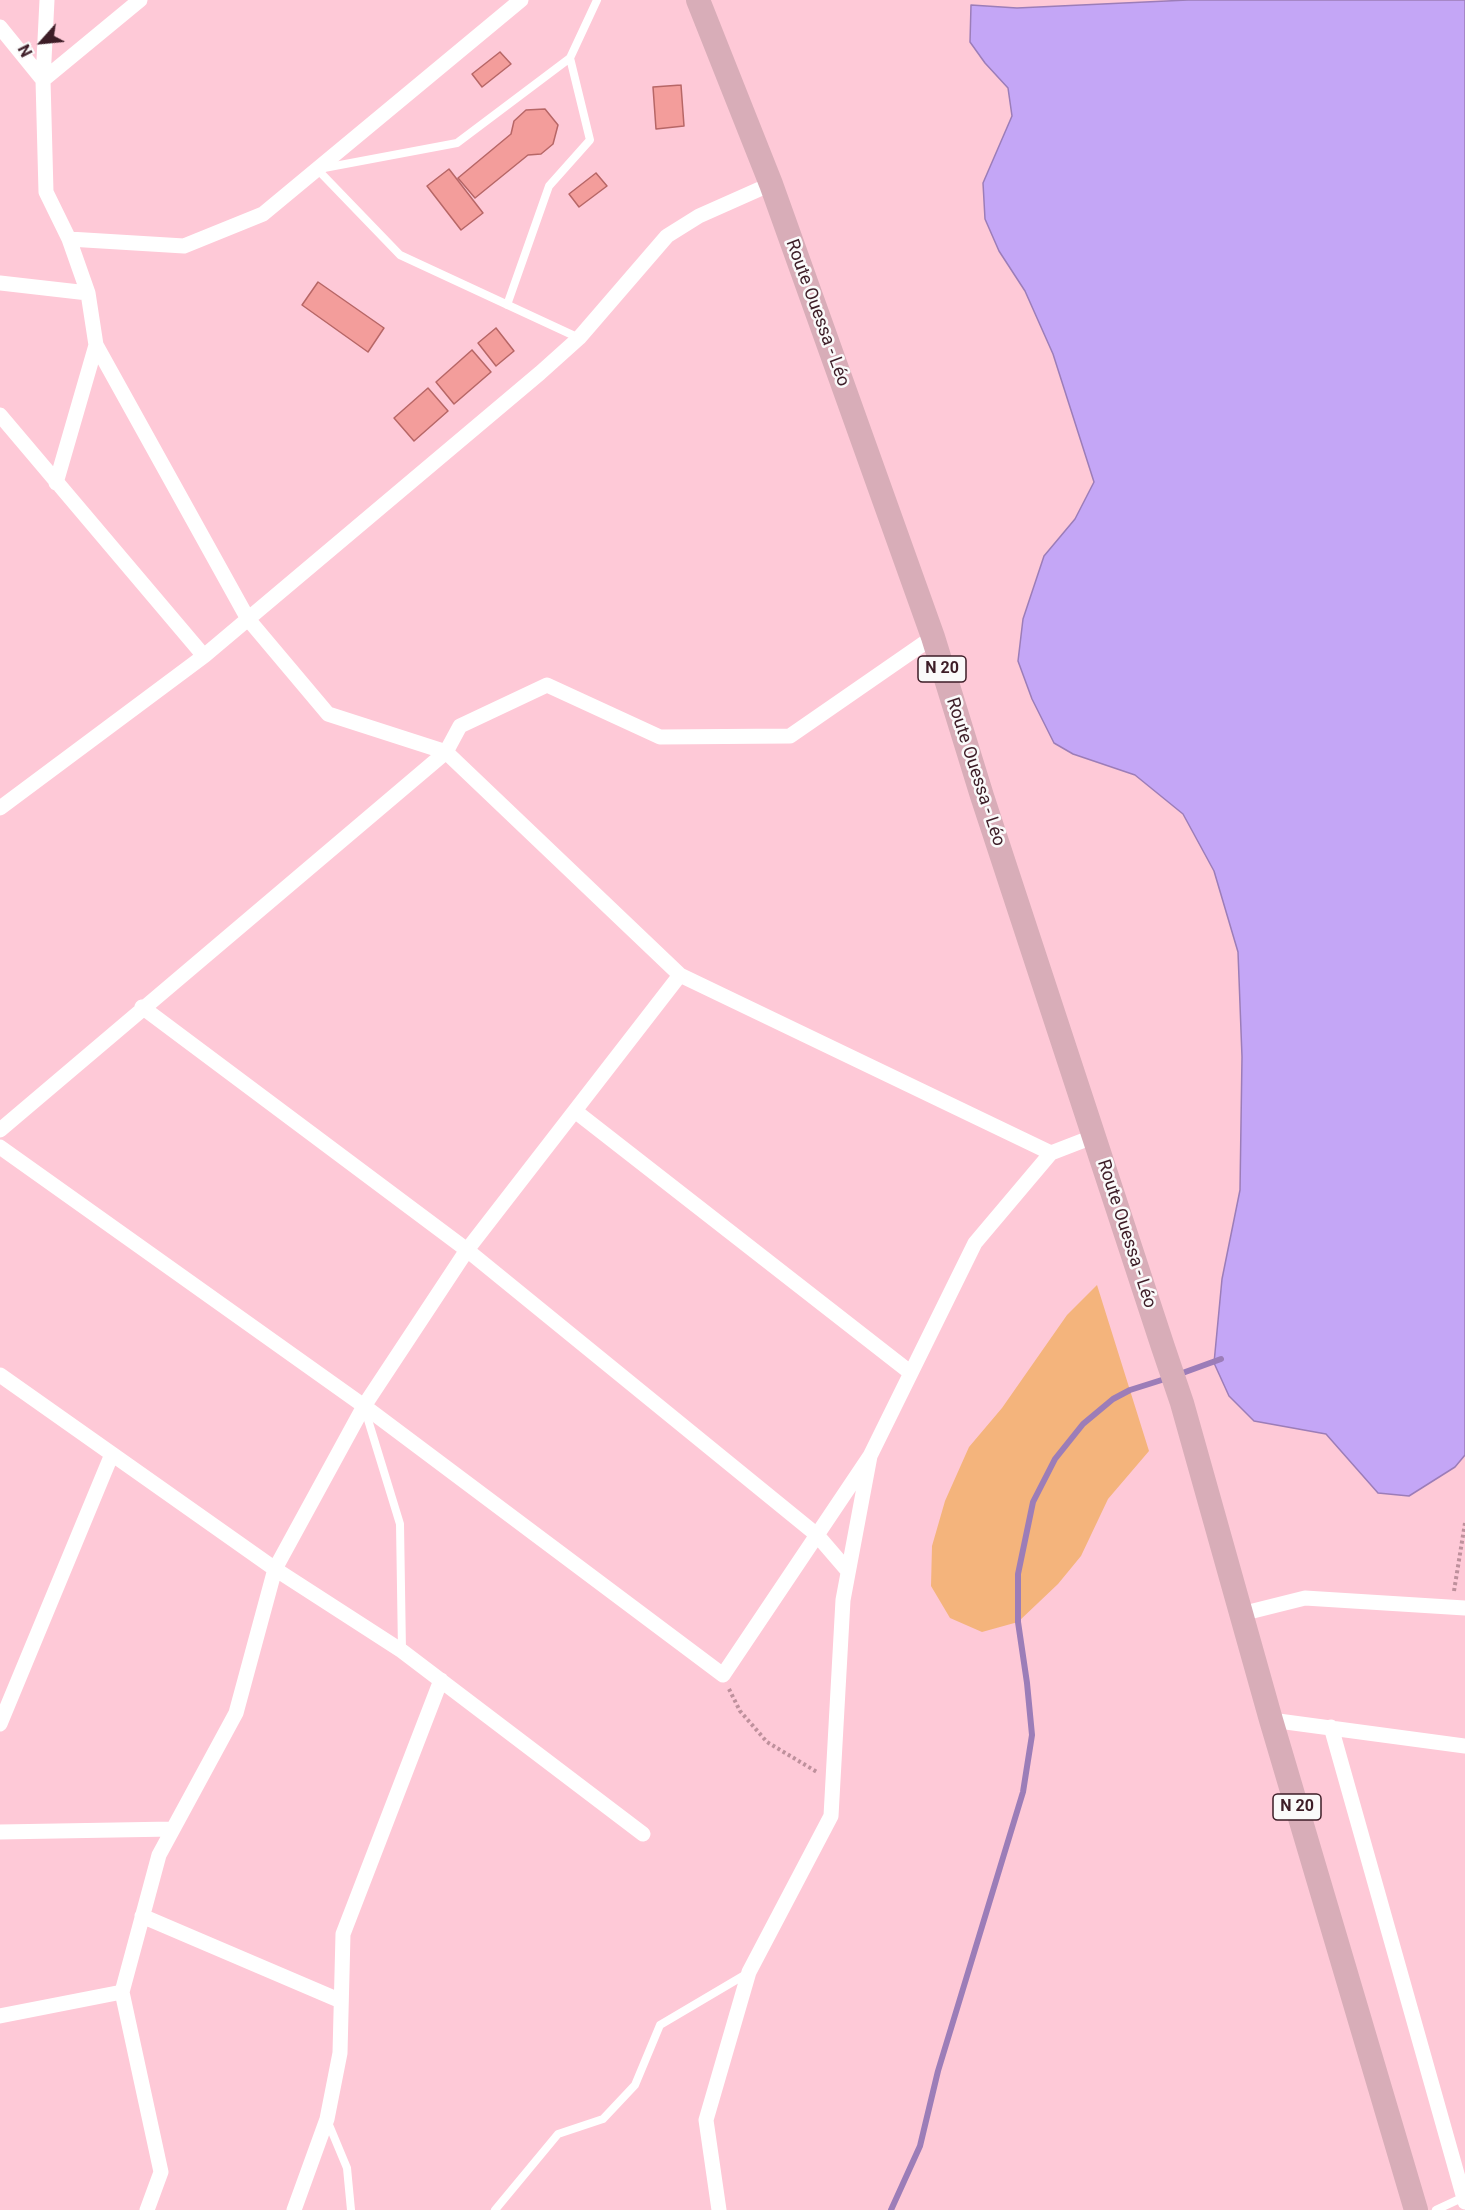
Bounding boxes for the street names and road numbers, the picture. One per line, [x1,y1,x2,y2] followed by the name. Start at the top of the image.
[780,237,854,389] street label: Route Ouessa - Léo
[918,656,966,682] road number: N 20
[941,695,1009,849] street label: Route Ouessa - Léo
[1092,1157,1160,1311] street label: Route Ouessa - Léo
[1273,1794,1321,1820] road number: N 20

